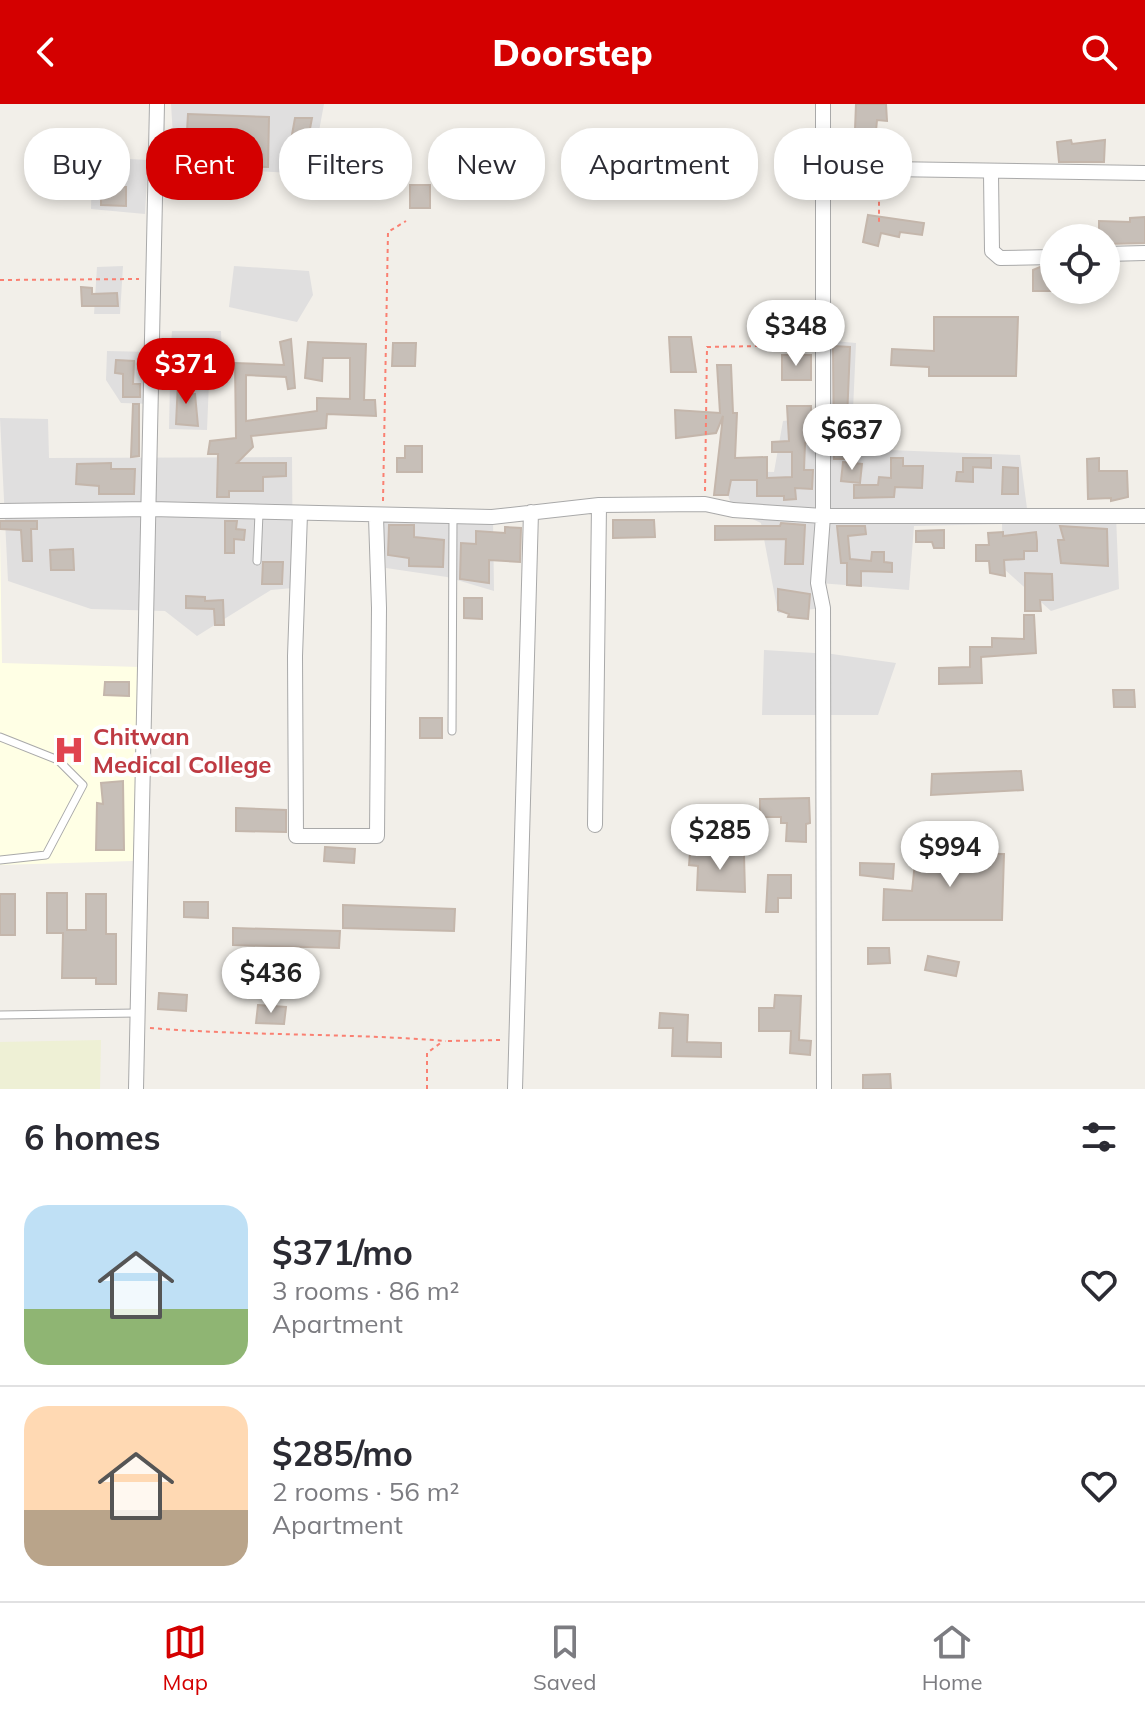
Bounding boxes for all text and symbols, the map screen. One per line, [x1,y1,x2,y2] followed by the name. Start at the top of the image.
[24,30,68,74] icon: back
[492,30,653,75] text: Doorstep
[1077,30,1121,74] icon: search
[24,128,130,200] chip: Buy
[146,128,263,200] chip: Rent
[279,128,412,200] chip: Filters
[428,128,545,200] chip: New
[561,128,758,200] chip: Apartment
[774,128,912,200] chip: House
[1040,224,1120,304] map controls
[1040,224,1120,304] button: locate
[749,300,843,368] pin: $348
[765,309,827,342] text: $348
[139,338,233,406] pin: $371
[155,347,217,380] text: $371
[805,404,899,472] pin: $637
[821,413,883,446] text: $637
[93,721,272,779] place label: Chitwan Medical College
[52,733,86,767] hospital icon: Chitwan Medical College
[673,804,767,872] pin: $285
[689,813,751,846] text: $285
[903,821,997,889] pin: $994
[919,830,981,863] text: $994
[224,947,318,1015] pin: $436
[240,956,302,989] text: $436
[1077,1115,1121,1159] icon: filters
[24,1116,161,1159] text: 6 homes
[272,1231,413,1274] text: $371/mo
[88,1237,184,1333] icon: home
[1077,1263,1121,1307] icon: heart
[272,1274,459,1307] text: 3 rooms · 86 m²
[272,1307,403,1340] text: Apartment
[272,1432,413,1475] text: $285/mo
[88,1438,184,1534] icon: home
[1077,1464,1121,1508] icon: heart
[272,1475,459,1508] text: 2 rooms · 56 m²
[272,1508,403,1541] text: Apartment
[163,1620,208,1696] tab: Map
[533,1620,597,1696] tab: Saved
[922,1620,982,1696] tab: Home

